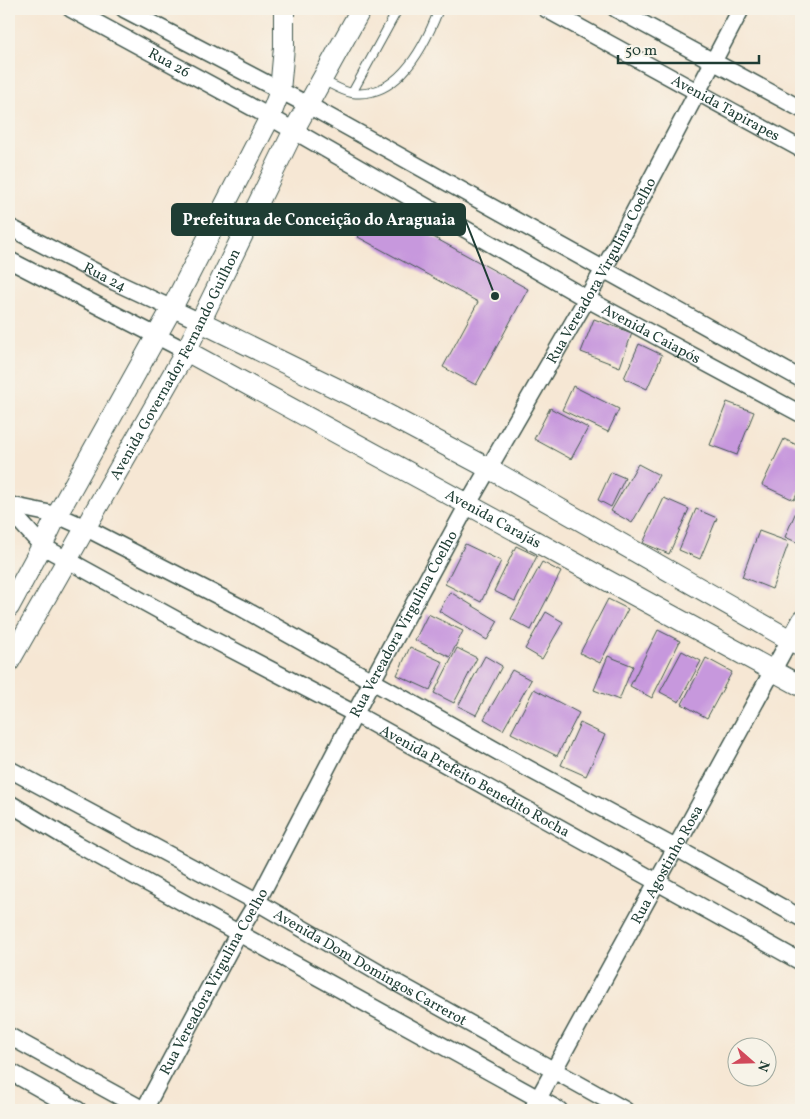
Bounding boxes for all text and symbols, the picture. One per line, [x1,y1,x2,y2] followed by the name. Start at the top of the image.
[618,32,759,64] scale bar
[625,41,657,62] text: 50 m
[144,44,193,84] street label: Rua 26
[667,71,783,147] street label: Avenida Tapirapes
[542,174,662,368] street label: Rua Vereadora Virgulina Coelho
[172,204,465,235] callout: Prefeitura de Conceição do Araguaia
[182,210,456,232] text: Prefeitura de Conceição do Araguaia
[106,246,246,484] street label: Avenida Governador Fernando Guilhon
[79,258,129,298] street label: Rua 24
[598,300,704,370] street label: Avenida Caiapós
[441,485,544,554] street label: Avenida Carajás
[346,527,464,722] street label: Rua Vereadora Virgulina Coelho
[375,721,573,843] street label: Avenida Prefeito Benedito Rocha
[627,802,709,928] street label: Rua Agostinho Rosa
[155,885,274,1079] street label: Rua Vereadora Virgulina Coelho
[269,905,470,1032] street label: Avenida Dom Domingos Carrerot
[728,1036,778,1086] north arrow
[752,1058,773,1074] text: N

